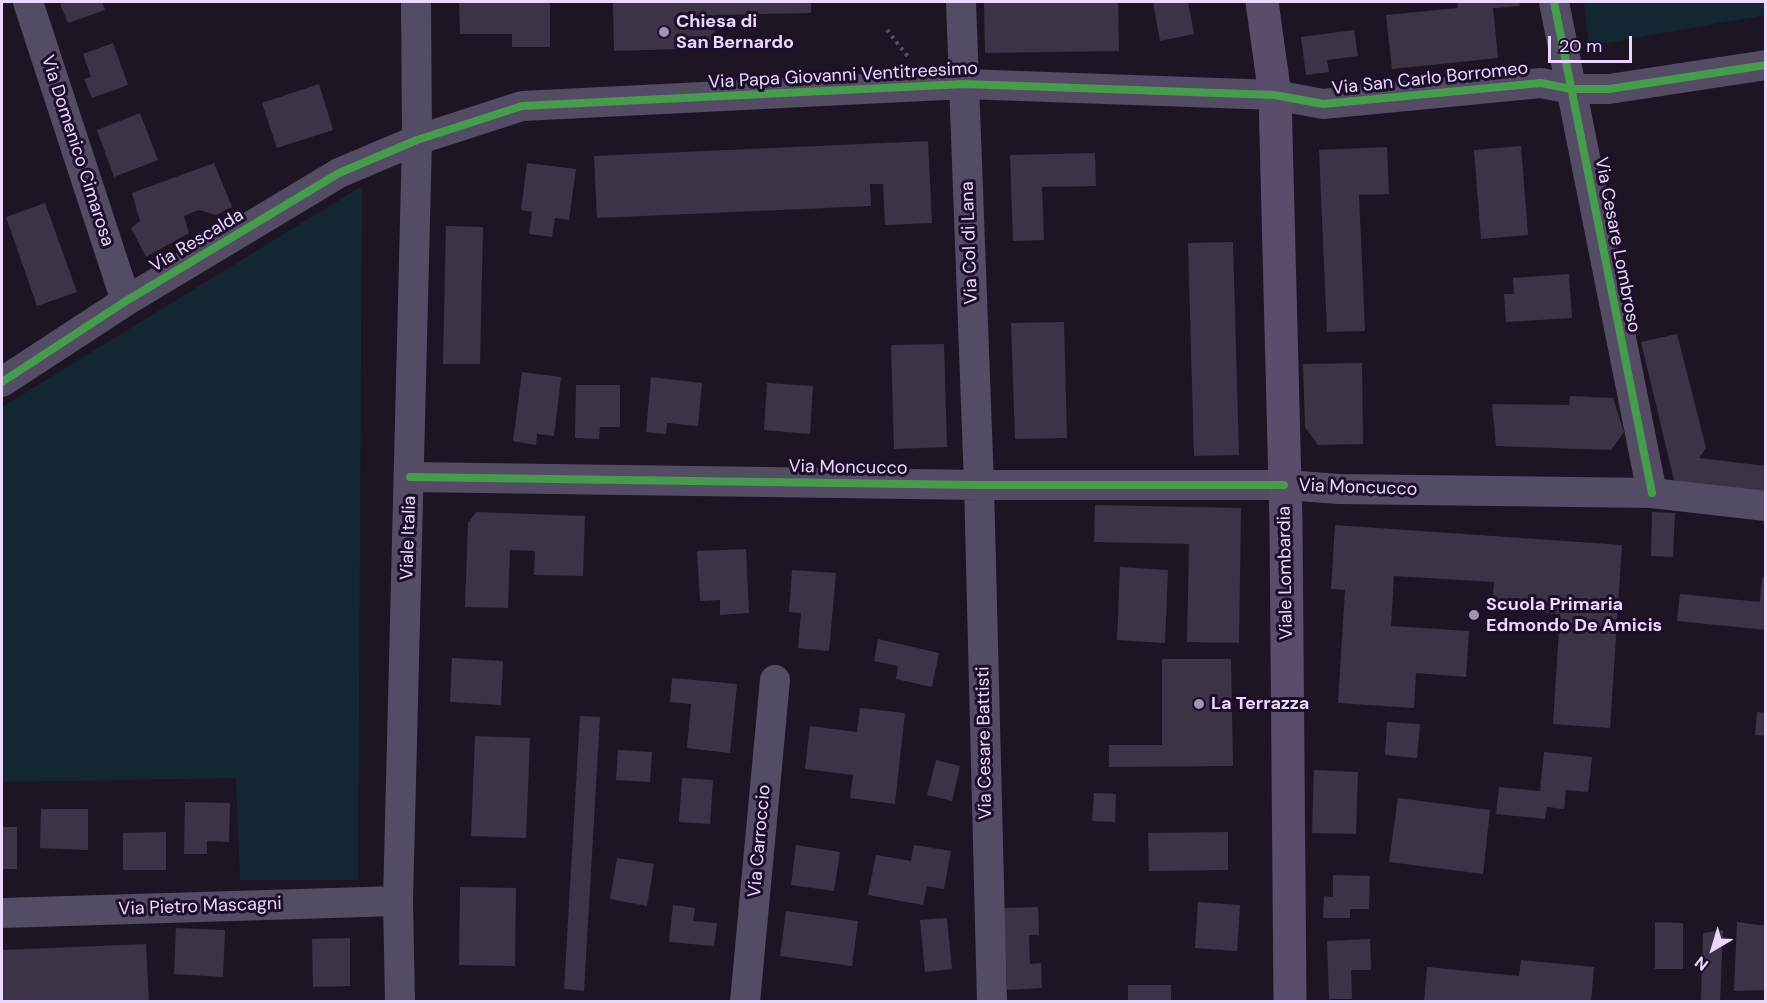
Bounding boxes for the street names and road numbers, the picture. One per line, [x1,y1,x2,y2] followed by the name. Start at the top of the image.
[36,53,118,249] street label: Via Domenico Cimarosa
[708,58,978,94] street label: Via Papa Giovanni Ventitreesimo
[1331,58,1529,100] street label: Via San Carlo Borromeo
[1589,156,1645,334] street label: Via Cesare Lombroso
[957,181,983,305] street label: Via Col di Lana
[146,205,248,277] street label: Via Rescalda
[788,456,908,480] street label: Via Moncucco
[1298,475,1418,501] street label: Via Moncucco
[397,495,421,581] street label: Viale Italia
[1274,506,1298,640] street label: Viale Lombardia
[973,666,997,820] street label: Via Cesare Battisti
[744,784,776,898] street label: Via Carroccio
[118,893,282,921] street label: Via Pietro Mascagni

